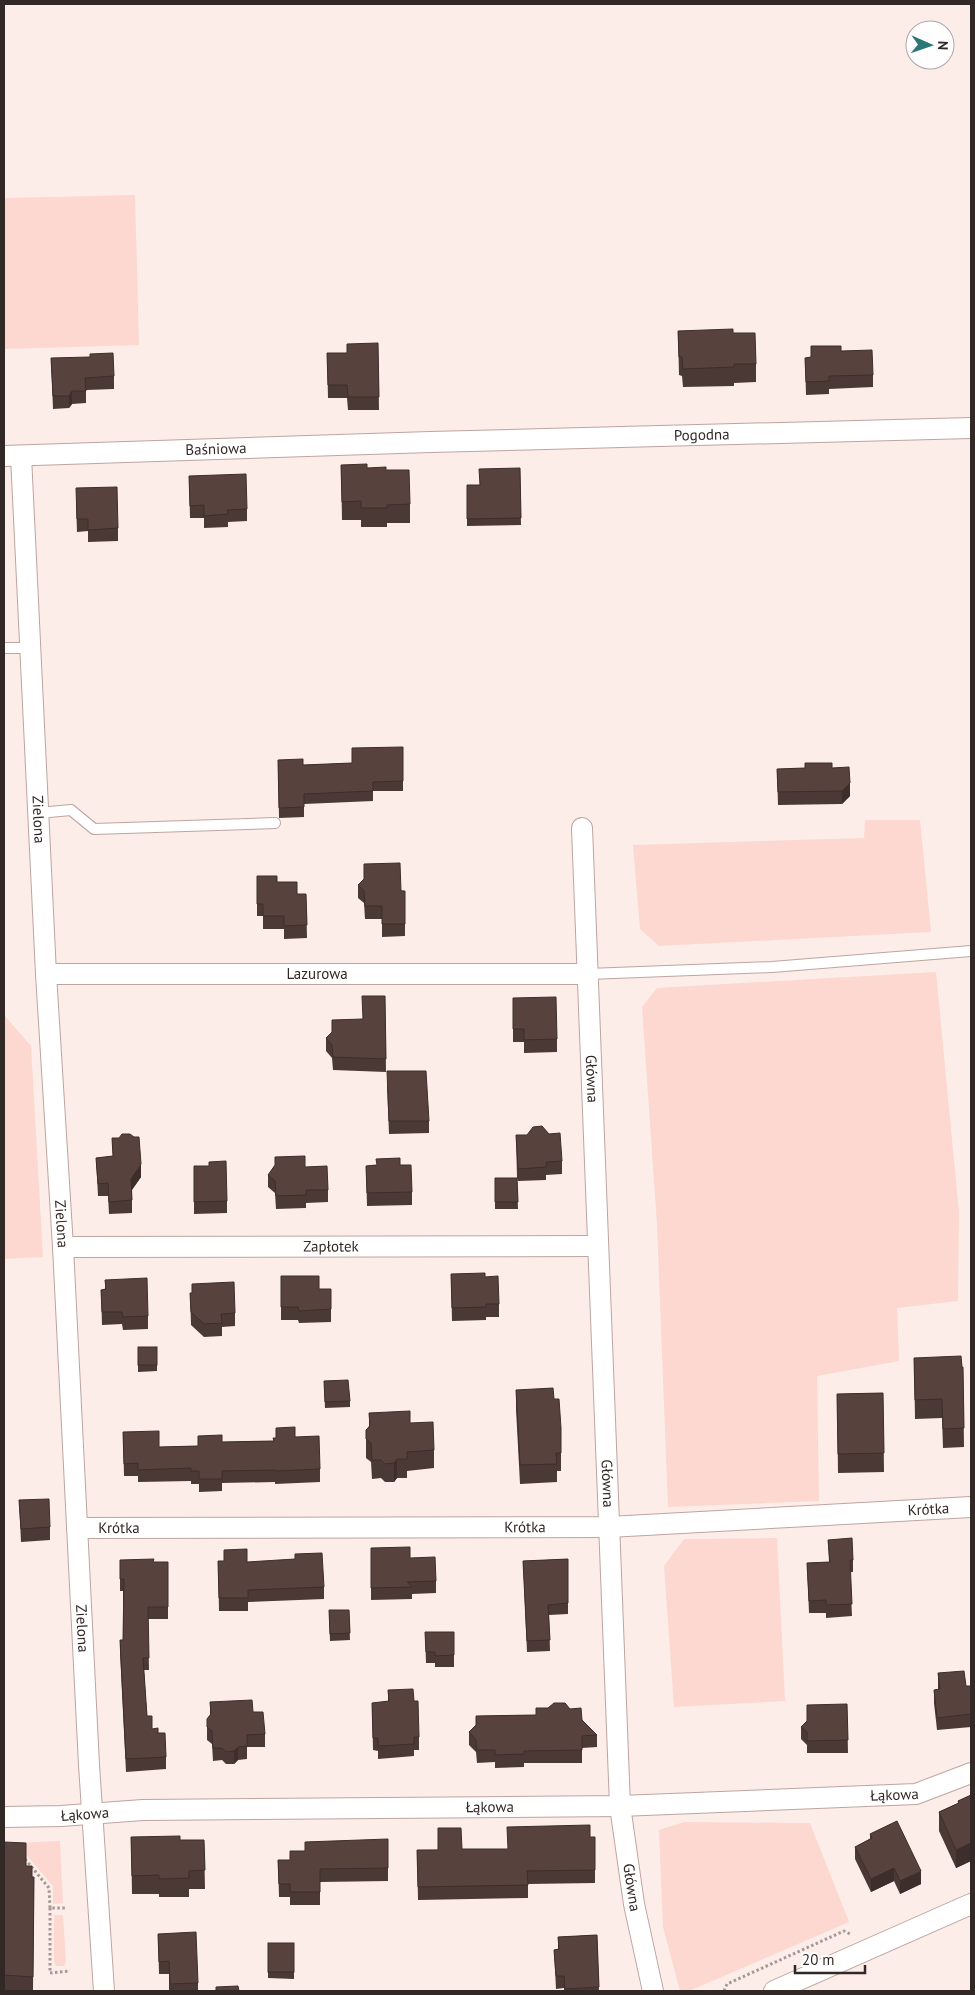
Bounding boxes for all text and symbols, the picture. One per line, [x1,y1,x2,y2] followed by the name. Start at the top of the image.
[905,20,955,70] north arrow
[934,41,952,50] text: N
[674,424,730,445] street label: Pogodna
[185,438,247,459] street label: Baśniowa
[28,795,50,844] street label: Zielona
[286,964,348,983] street label: Lazurowa
[582,1054,603,1103] street label: Główna
[51,1199,73,1248] street label: Zielona
[303,1236,360,1256] street label: Zapłotek
[598,1459,618,1508] street label: Główna
[907,1498,950,1519] street label: Krótka
[504,1517,546,1536] street label: Krótka
[98,1518,140,1537] street label: Krótka
[72,1604,93,1653] street label: Zielona
[870,1784,919,1805] street label: Łąkowa
[466,1797,514,1816] street label: Łąkowa
[60,1803,110,1825] street label: Łąkowa
[619,1862,645,1913] street label: Główna
[795,1942,865,1974] scale bar
[802,1950,835,1969] text: 20 m

